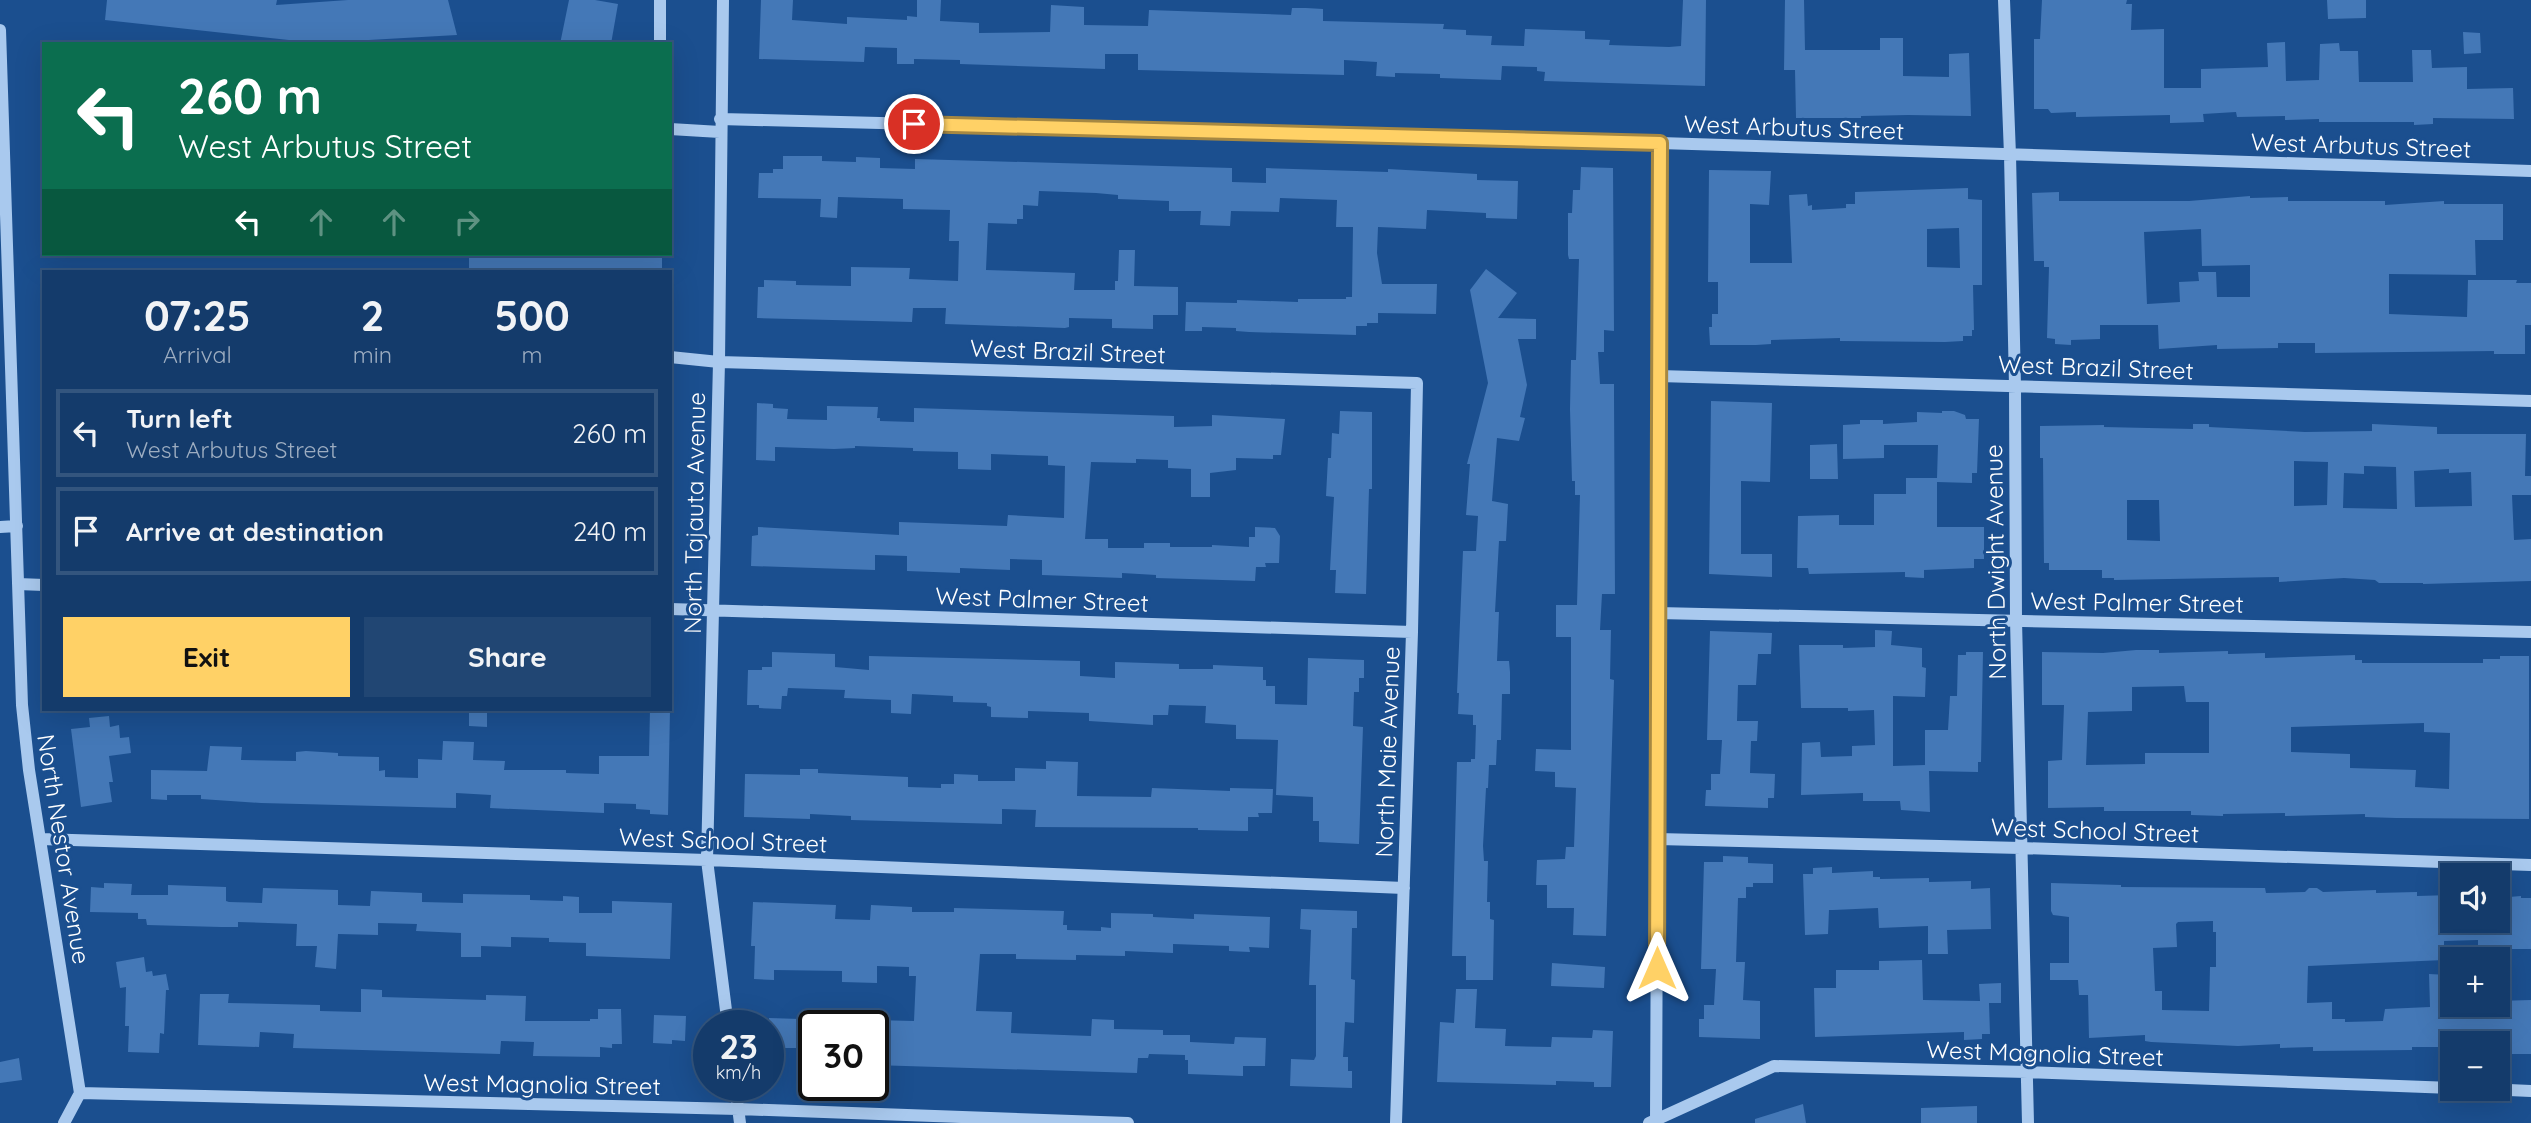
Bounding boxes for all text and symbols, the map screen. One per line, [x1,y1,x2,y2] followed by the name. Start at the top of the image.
[178,65,322,126] text: 260 m
[63,70,154,161] icon: left
[884,94,944,154] pin
[895,105,933,143] icon: arrive
[1683,108,1905,146] street label: West Arbutus Street
[178,126,472,166] text: West Arbutus Street
[2250,126,2472,164] street label: West Arbutus Street
[229,203,267,241] icon: left
[302,203,340,241] icon: ahead
[375,203,413,241] icon: ahead
[448,203,486,241] icon: right
[144,289,251,342] text: 07:25
[361,289,384,342] text: 2
[494,289,570,342] text: 500
[970,333,1166,369] street label: West Brazil Street
[163,340,232,369] text: Arrival
[353,340,392,369] text: min
[522,340,543,369] text: m
[1998,349,2194,385] street label: West Brazil Street
[677,392,711,634] street label: North Tajauta Avenue
[126,402,233,435] text: Turn left
[67,414,105,452] icon: left
[572,417,647,450] text: 260 m
[126,435,337,464] text: West Arbutus Street
[1978,444,2012,680] street label: North Dwight Avenue
[67,512,105,550] icon: arrive
[126,515,384,548] text: Arrive at destination
[573,515,647,548] text: 240 m
[935,580,1149,618] street label: West Palmer Street
[2030,585,2244,619] street label: West Palmer Street
[63,617,350,697] button: Exit
[364,617,651,697] button: Share
[1368,646,1406,858] street label: North Maie Avenue
[31,732,97,966] street label: North Nestor Avenue
[1990,811,2200,849] street label: West School Street
[618,821,828,859] street label: West School Street
[2440,863,2510,1101] map controls
[2440,863,2510,933] button: sound
[1620,931,1694,1005] position arrow
[2440,947,2510,1017] button: +
[798,1010,889,1101] speed limit sign: 30
[719,1024,758,1068] text: 23
[2440,1031,2510,1101] button: −
[1926,1034,2164,1072] street label: West Magnolia Street
[716,1061,761,1084] text: km/h
[423,1067,661,1101] street label: West Magnolia Street

